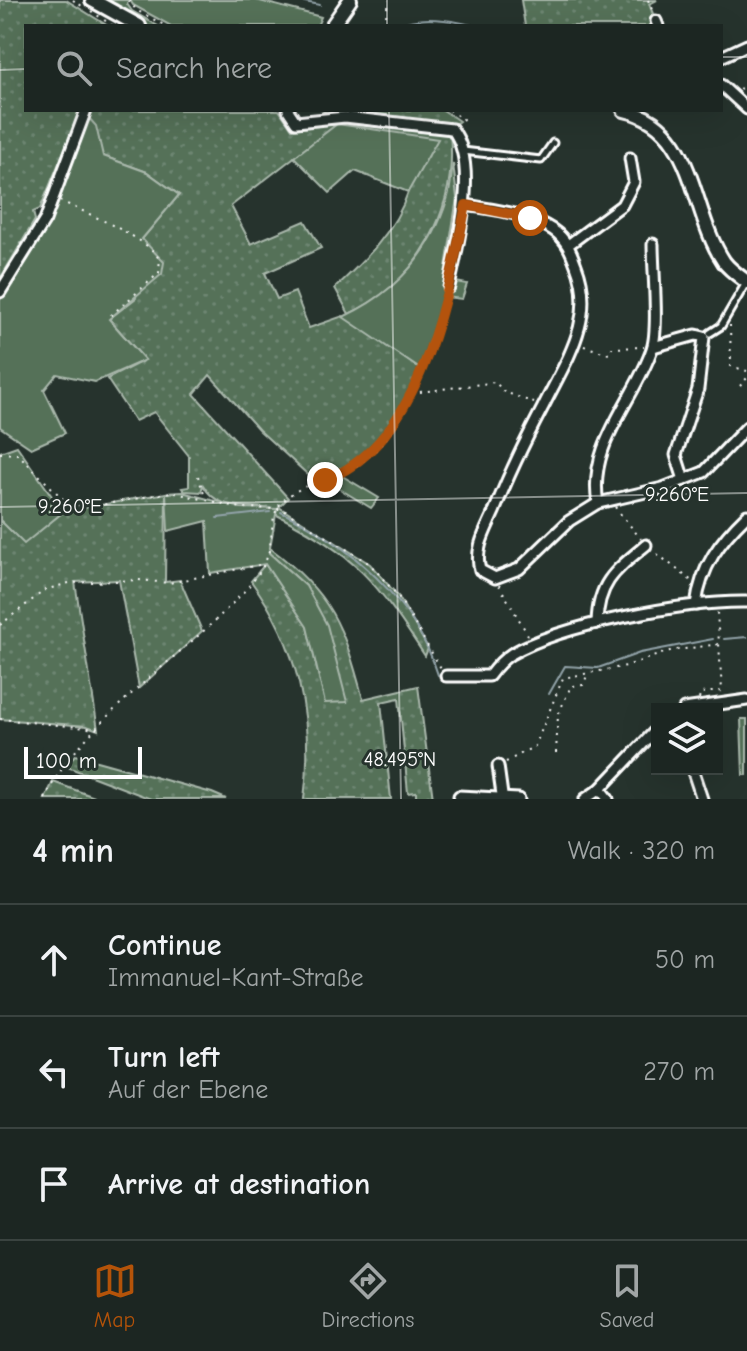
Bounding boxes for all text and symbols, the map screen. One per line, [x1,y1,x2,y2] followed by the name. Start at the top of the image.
[24,24,723,112] search box
[52,46,96,90] icon: search
[116,51,272,86] text: Search here
[512,200,548,236] route start
[307,462,343,498] route end
[645,483,709,506] text: 9.260°E
[38,495,102,518] text: 9.260°E
[651,703,723,775] map controls
[651,703,723,775] button: layers
[24,743,142,779] scale bar
[36,748,97,774] text: 100 m
[364,748,436,771] text: 48.495°N
[32,831,114,871] text: 4 min
[568,836,715,866] text: Walk · 320 m
[108,928,222,963] text: Continue
[32,938,76,982] icon: ahead
[655,945,715,975] text: 50 m
[108,963,363,993] text: Immanuel-Kant-Straße
[108,1040,220,1075] text: Turn left
[32,1050,76,1094] icon: left
[643,1057,715,1087] text: 270 m
[108,1075,268,1105] text: Auf der Ebene
[32,1162,76,1206] icon: arrive
[108,1167,370,1202] text: Arrive at destination
[93,1259,137,1333] tab: Map
[322,1259,415,1333] tab: Directions
[600,1259,654,1333] tab: Saved

